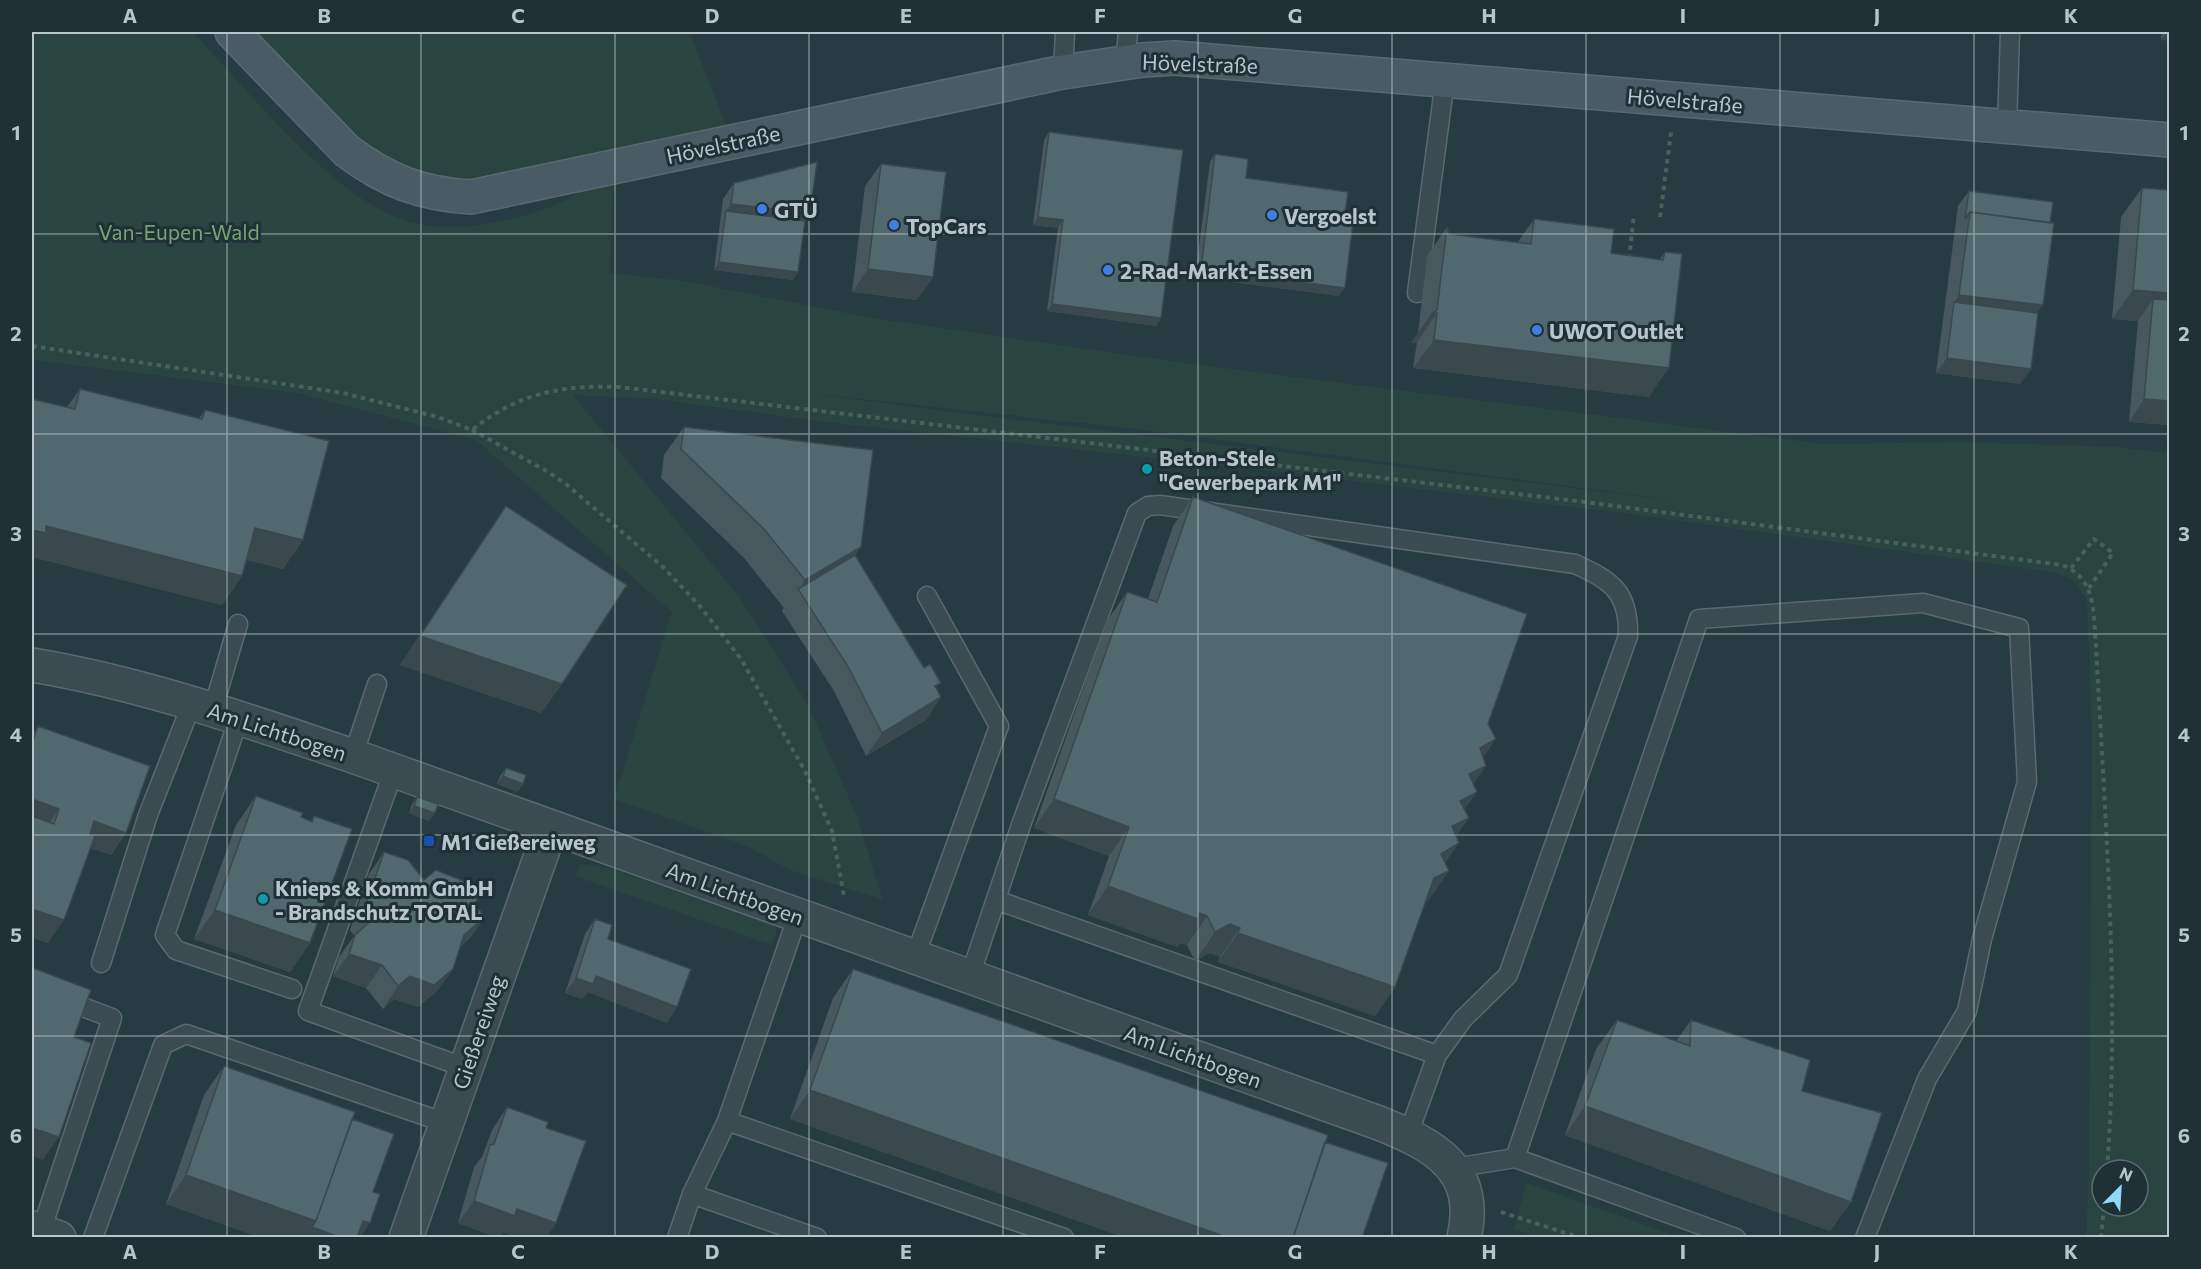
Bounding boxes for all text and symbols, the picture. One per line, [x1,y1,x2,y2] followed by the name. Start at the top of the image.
[123,3,137,27] text: A
[317,3,331,27] text: B
[511,3,525,27] text: C
[705,3,719,27] text: D
[900,3,912,27] text: E
[1094,3,1106,27] text: F
[1288,3,1302,27] text: G
[1482,3,1497,27] text: H
[1680,3,1686,27] text: I
[1874,3,1880,27] text: J
[2064,3,2078,27] text: K
[1142,48,1258,78] street label: Hövelstraße
[1626,83,1744,117] street label: Hövelstraße
[11,120,21,144] text: 1
[664,120,782,168] street label: Hövelstraße
[2179,120,2189,144] text: 1
[774,197,818,222] place label: GTÜ
[755,202,769,216] marker: GTÜ
[1284,203,1376,228] place label: Vergoelst
[1265,208,1279,222] marker: Vergoelst
[906,213,987,238] place label: TopCars
[887,218,901,232] marker: TopCars
[98,219,260,244] park label: Van-Eupen-Wald
[1120,258,1312,283] place label: 2-Rad-Markt-Essen
[1101,263,1115,277] marker: 2-Rad-Markt-Essen
[1549,318,1684,343] place label: UWOT Outlet
[10,321,22,345] text: 2
[2178,321,2190,345] text: 2
[1530,323,1544,337] marker: UWOT Outlet
[1159,445,1342,494] place label: Beton-Stele "Gewerbepark M1"
[1140,462,1154,476] marker: Beton-Stele "Gewerbepark M1"
[10,521,22,545] text: 3
[2178,521,2190,545] text: 3
[204,697,350,765] street label: Am Lichtbogen
[10,722,22,746] text: 4
[2178,722,2190,746] text: 4
[441,829,596,854] place label: M1 Gießereiweg
[422,834,436,848] marker: M1 Gießereiweg
[663,857,807,929] street label: Am Lichtbogen
[275,875,494,924] place label: Knieps & Komm GmbH - Brandschutz TOTAL
[256,892,270,906] marker: Knieps & Komm GmbH - Brandschutz TOTAL
[10,922,22,946] text: 5
[2178,922,2190,946] text: 5
[447,972,509,1092] street label: Gießereiweg
[1121,1020,1265,1092] street label: Am Lichtbogen
[10,1123,22,1147] text: 6
[2178,1123,2190,1147] text: 6
[2090,1158,2150,1218] north arrow
[2117,1163,2136,1185] text: N
[123,1239,137,1263] text: A
[317,1239,331,1263] text: B
[511,1239,525,1263] text: C
[705,1239,719,1263] text: D
[900,1239,912,1263] text: E
[1094,1239,1106,1263] text: F
[1288,1239,1302,1263] text: G
[1482,1239,1497,1263] text: H
[1680,1239,1686,1263] text: I
[1874,1239,1880,1263] text: J
[2064,1239,2078,1263] text: K

